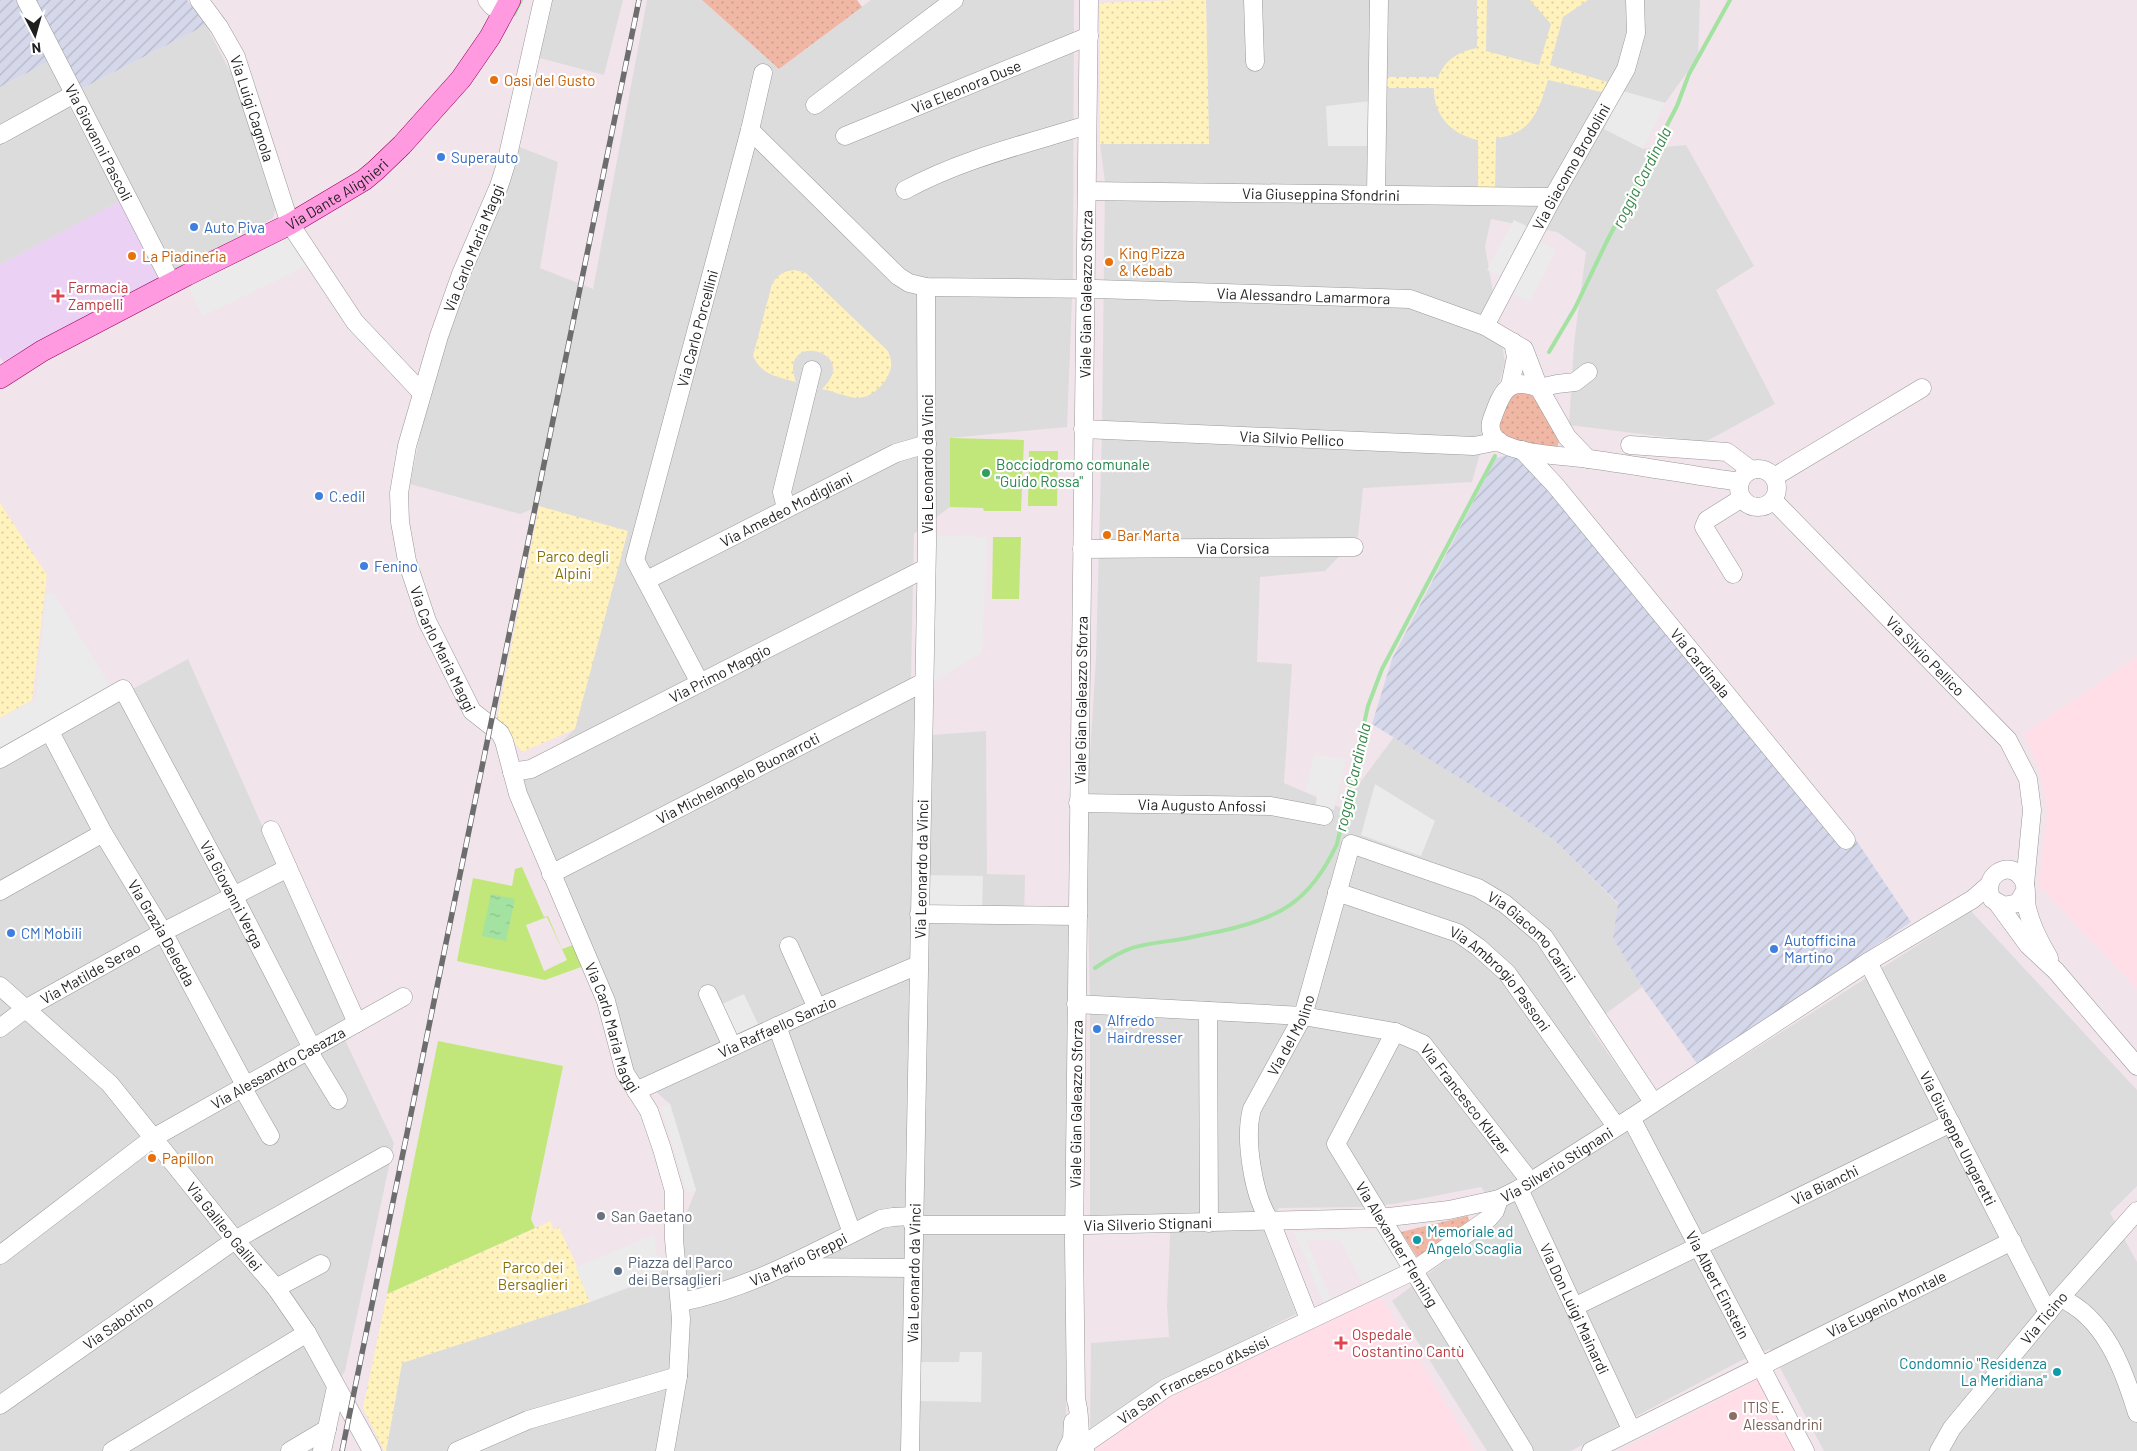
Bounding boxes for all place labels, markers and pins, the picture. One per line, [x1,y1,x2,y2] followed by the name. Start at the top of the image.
[504,71,595,89] place label: Oasi del Gusto
[488,74,500,86] marker: Oasi del Gusto
[451,148,519,166] place label: Superauto
[435,151,447,163] marker: Superauto
[204,218,265,236] place label: Auto Piva
[188,221,200,233] marker: Auto Piva
[1119,244,1185,279] place label: King Pizza & Kebab
[142,247,227,265] place label: La Piadineria
[126,250,138,262] marker: La Piadineria
[1103,256,1115,268] marker: King Pizza & Kebab
[68,278,129,313] place label: Farmacia Zampelli
[52,290,64,302] marker: Farmacia Zampelli
[996,455,1150,490] place label: Bocciodromo comunale "Guido Rossa"
[980,467,992,479] marker: Bocciodromo comunale "Guido Rossa"
[329,487,365,505] place label: C.edil
[313,490,325,502] marker: C.edil
[1117,526,1180,544] place label: Bar Marta
[1101,529,1113,541] marker: Bar Marta
[374,557,418,575] place label: Fenino
[358,560,370,572] marker: Fenino
[21,924,82,942] place label: CM Mobili
[5,927,17,939] marker: CM Mobili
[1784,931,1856,966] place label: Autofficina Martino
[1768,943,1780,955] marker: Autofficina Martino
[1107,1011,1183,1046] place label: Alfredo Hairdresser
[1091,1023,1103,1035] marker: Alfredo Hairdresser
[162,1149,214,1167] place label: Papillon
[146,1152,158,1164] marker: Papillon
[611,1207,692,1225] place label: San Gaetano
[595,1210,607,1222] marker: San Gaetano
[1427,1222,1522,1257] place label: Memoriale ad Angelo Scaglia
[1411,1234,1423,1246] marker: Memoriale ad Angelo Scaglia
[628,1253,733,1288] place label: Piazza del Parco dei Bersaglieri
[612,1265,624,1277] marker: Piazza del Parco dei Bersaglieri
[1352,1325,1464,1360] place label: Ospedale Costantino Cantù
[1334,1336,1348,1350] marker: Ospedale Costantino Cantù
[1899,1354,2047,1389] place label: Condomnio "Residenza La Meridiana"
[2051,1366,2063,1378] marker: Condomnio "Residenza La Meridiana"
[1743,1398,1823,1433] place label: ITIS E. Alessandrini
[1727,1410,1739,1422] marker: ITIS E. Alessandrini

